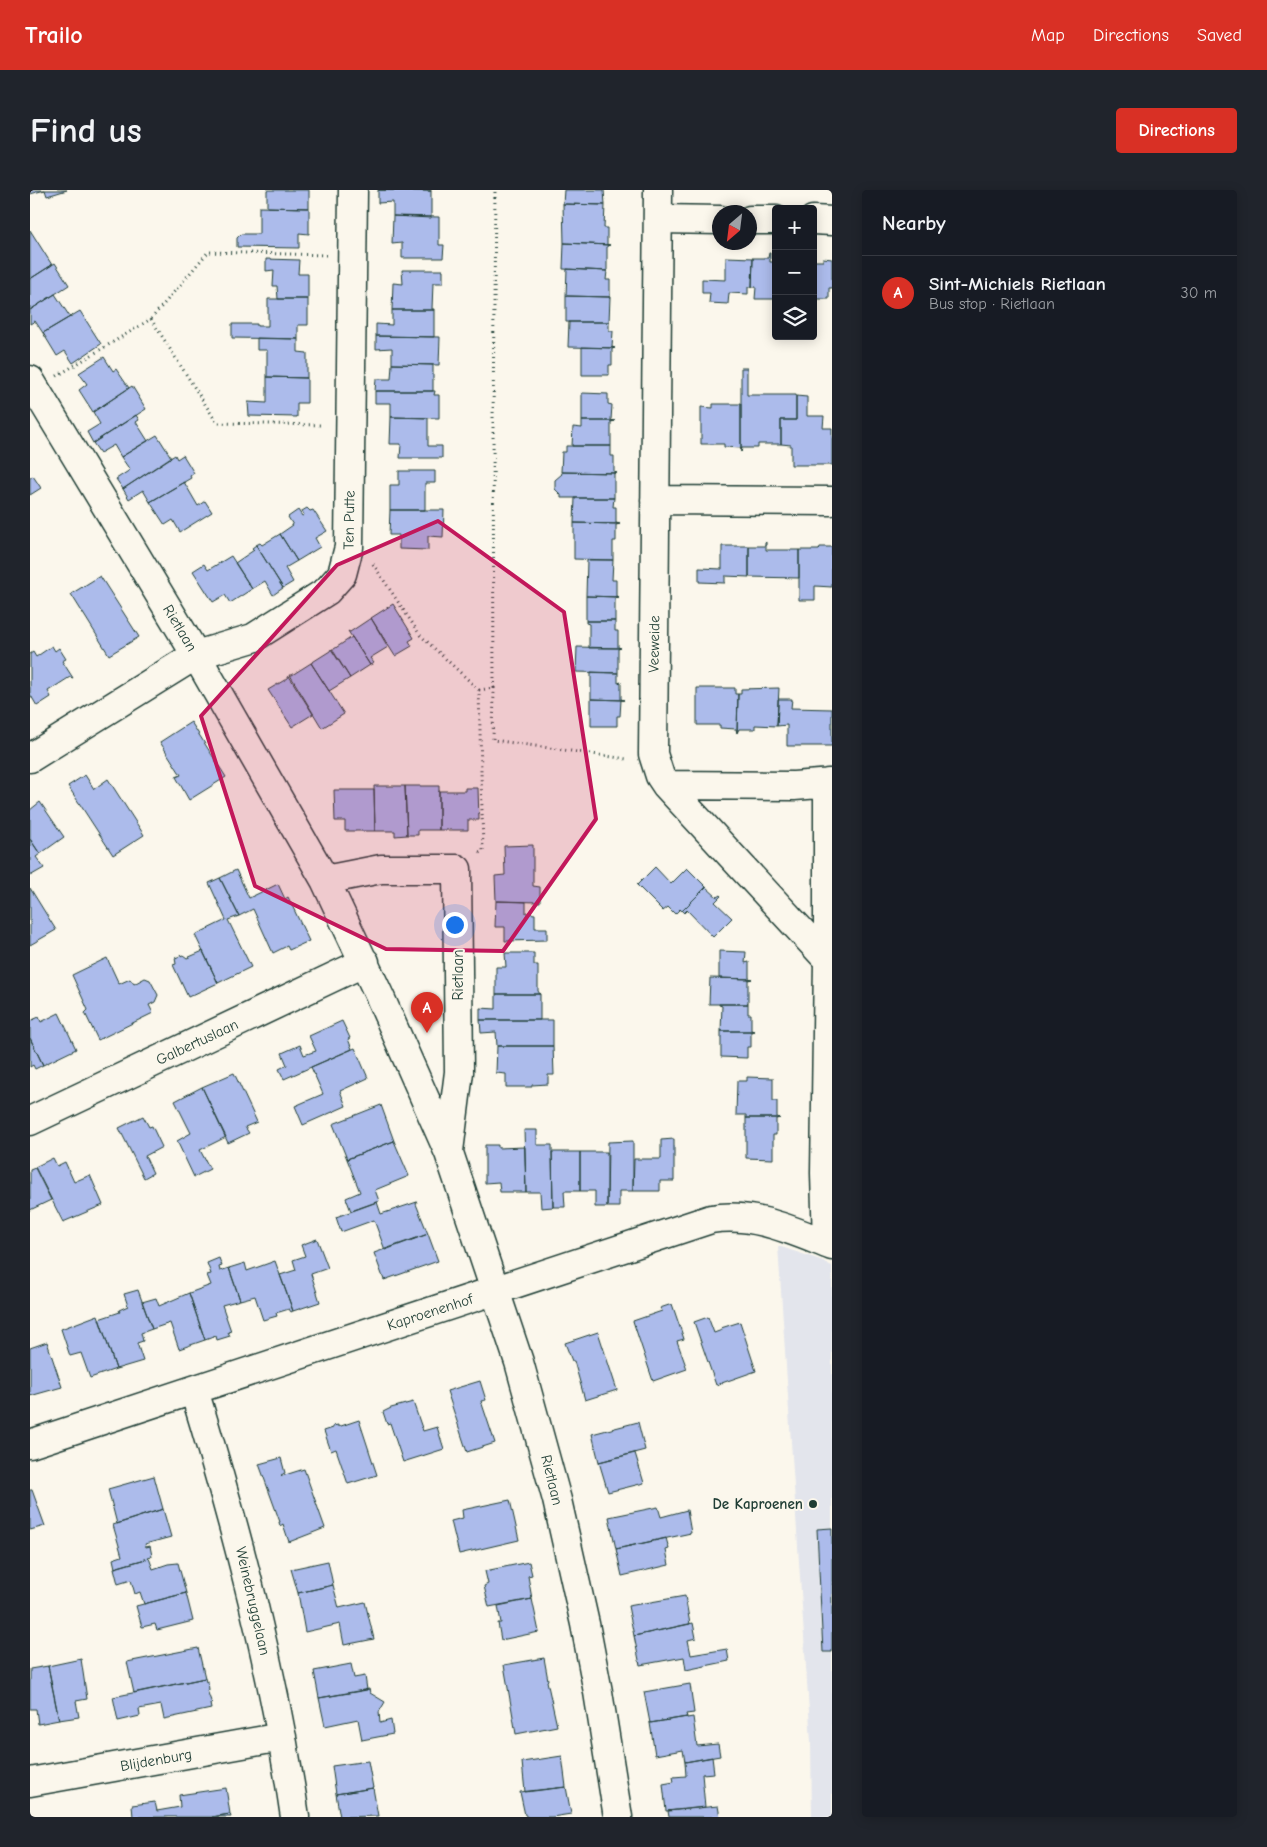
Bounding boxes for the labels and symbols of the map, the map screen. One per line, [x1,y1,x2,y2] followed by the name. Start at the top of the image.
[712,205,757,250] north arrow
[339,490,359,550] street label: Ten Putte
[159,601,201,655] street label: Rietlaan
[645,615,664,673] street label: Veeweide
[442,912,468,938] your location
[449,949,467,1001] street label: Rietlaan
[411,992,443,1033] pin: A
[153,1015,241,1069] street label: Galbertuslaan
[385,1289,476,1334] street label: Kaproenenhof
[537,1453,567,1507] street label: Rietlaan
[712,1495,803,1513] place label: De Kaproenen
[807,1498,819,1510] marker: De Kaproenen
[232,1545,274,1657] street label: Weinebruggelaan
[119,1745,193,1775] street label: Blijdenburg

